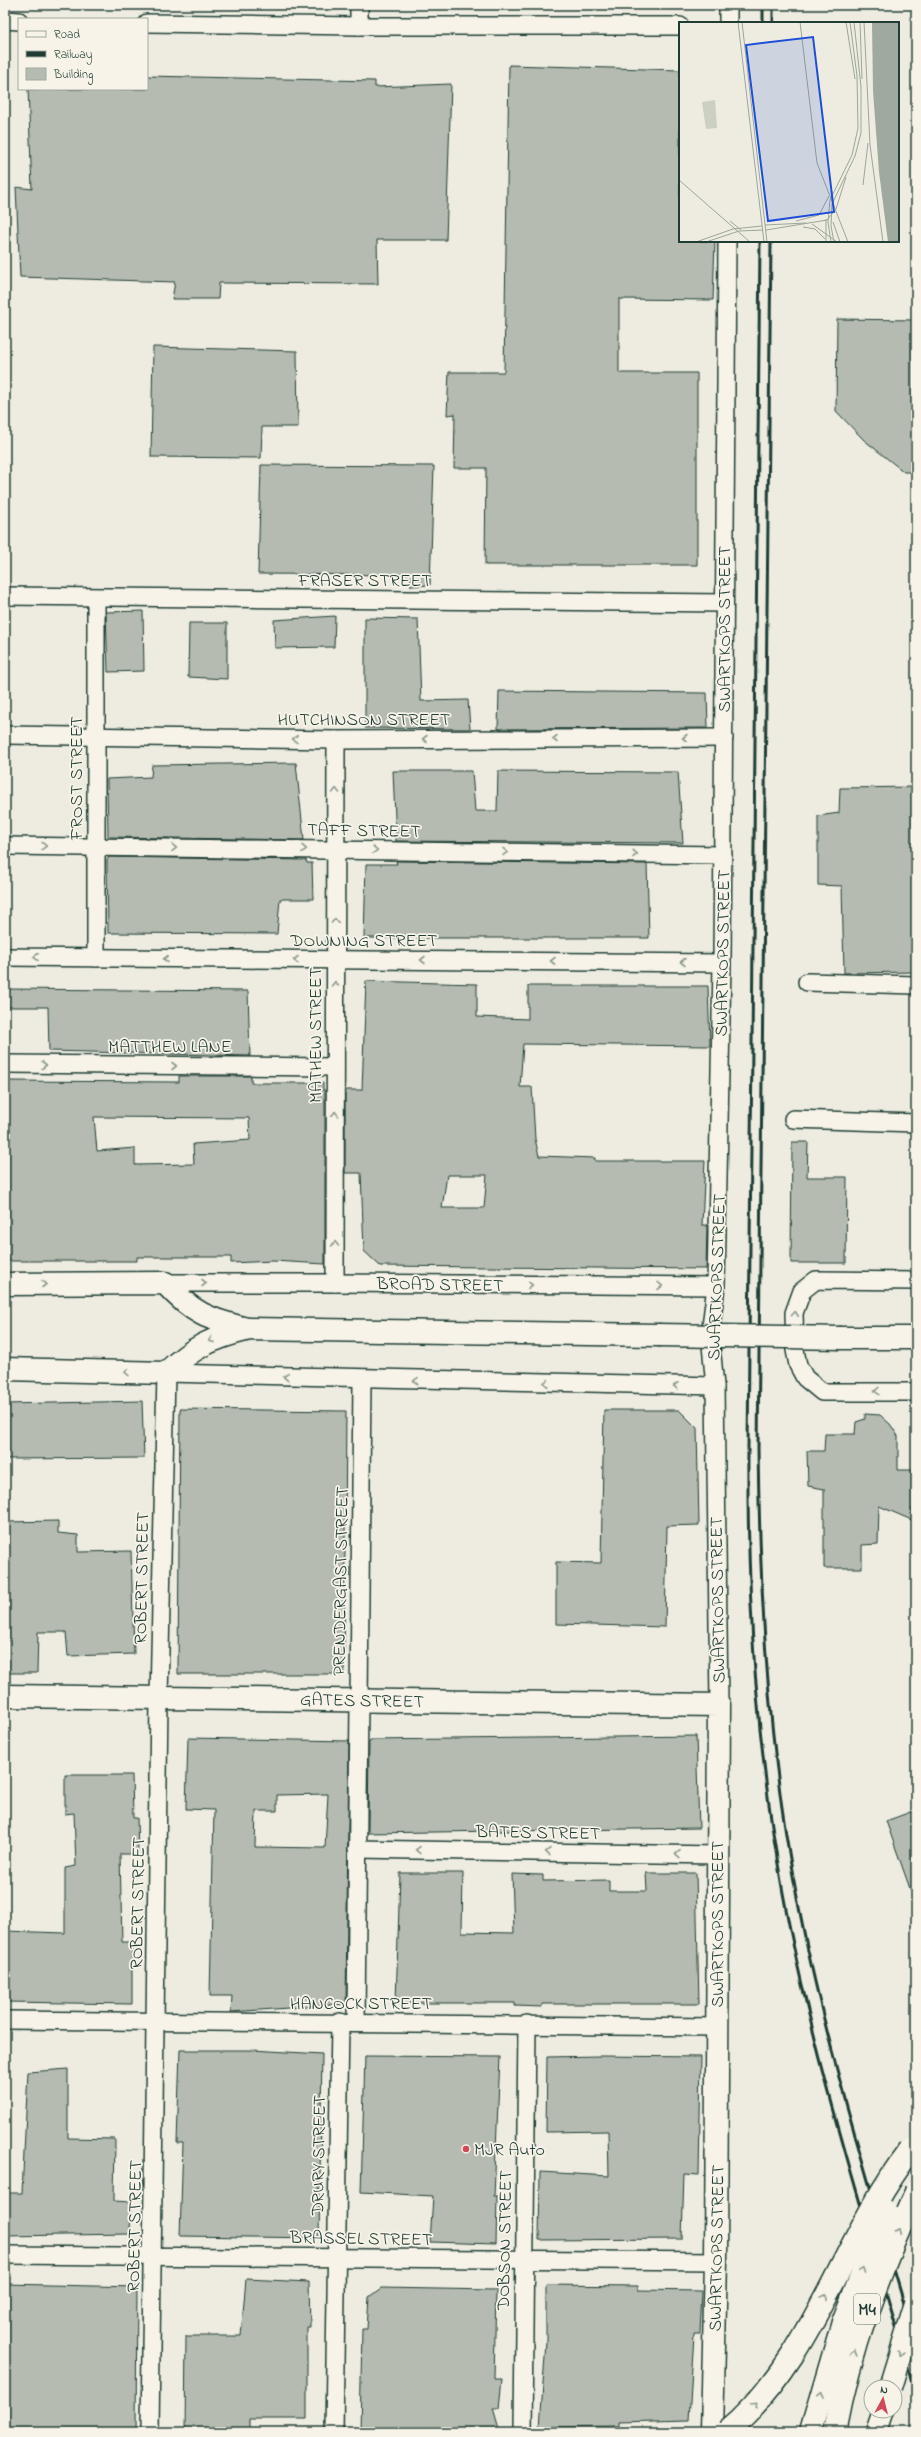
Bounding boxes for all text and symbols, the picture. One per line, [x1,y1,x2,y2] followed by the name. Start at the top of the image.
[18,18,148,90] legend
[679,22,899,242] inset map
[54,26,80,44] text: Road
[54,46,93,65] text: Railway
[53,66,93,85] text: Building
[713,546,739,712] street label: SWARTKOPS STREET
[297,569,432,595] street label: FRASER STREET
[278,708,450,734] street label: HUTCHINSON STREET
[65,716,91,841] street label: FROST STREET
[682,734,688,742] one-way arrow
[292,735,298,743] one-way arrow
[422,735,428,743] one-way arrow
[552,735,558,743] one-way arrow
[332,788,340,794] one-way arrow
[307,818,421,846] street label: TAFF STREET
[41,842,47,850] one-way arrow
[171,844,177,852] one-way arrow
[301,845,307,853] one-way arrow
[372,846,378,854] one-way arrow
[502,848,508,856] one-way arrow
[632,849,638,858] one-way arrow
[710,869,738,1037] street label: SWARTKOPS STREET
[331,918,340,924] one-way arrow
[289,929,438,955] street label: DOWNING STREET
[33,953,39,962] one-way arrow
[163,955,169,963] one-way arrow
[293,956,299,964] one-way arrow
[420,956,426,964] one-way arrow
[550,957,556,965] one-way arrow
[680,958,686,966] one-way arrow
[304,967,330,1103] street label: MATHEW STREET
[331,981,339,987] one-way arrow
[108,1035,232,1061] street label: MATTHEW LANE
[41,1061,47,1069] one-way arrow
[171,1062,177,1070] one-way arrow
[331,1111,339,1117] one-way arrow
[702,1193,734,1361] street label: SWARTKOPS STREET
[331,1241,339,1247] one-way arrow
[375,1272,504,1300] street label: BROAD STREET
[201,1279,207,1287] one-way arrow
[41,1280,47,1288] one-way arrow
[527,1280,533,1289] one-way arrow
[657,1282,663,1290] one-way arrow
[790,1311,799,1317] one-way arrow
[208,1335,215,1344] one-way arrow
[124,1368,130,1377] one-way arrow
[283,1373,289,1381] one-way arrow
[413,1377,419,1385] one-way arrow
[543,1379,549,1387] one-way arrow
[673,1381,679,1390] one-way arrow
[874,1387,880,1395] one-way arrow
[327,1486,357,1676] street label: PRENDERGAST STREET
[129,1512,157,1644] street label: ROBERT STREET
[705,1516,733,1684] street label: SWARTKOPS STREET
[300,1688,424,1716] street label: GATES STREET
[475,1820,600,1848] street label: BATES STREET
[125,1837,153,1969] street label: ROBERT STREET
[706,1841,732,2007] street label: SWARTKOPS STREET
[415,1846,421,1854] one-way arrow
[545,1848,551,1856] one-way arrow
[675,1850,681,1858] one-way arrow
[290,1992,432,2018] street label: HANCOCK STREET
[306,2095,334,2216] street label: DRURY STREET
[474,2138,545,2164] place label: MJR Auto
[461,2144,471,2154] marker: MJR Auto
[122,2160,150,2292] street label: ROBERT STREET
[704,2164,732,2332] street label: SWARTKOPS STREET
[492,2170,520,2311] street label: DOBSON STREET
[289,2226,432,2254] street label: BRASSEL STREET
[893,2228,901,2235] one-way arrow
[857,2267,865,2274] one-way arrow
[820,2294,828,2301] one-way arrow
[854,2294,880,2324] road number: M4
[849,2350,858,2357] one-way arrow
[896,2350,905,2357] one-way arrow
[863,2379,903,2419] north arrow
[879,2382,889,2398] text: N
[816,2391,825,2398] one-way arrow
[749,2402,757,2410] one-way arrow

